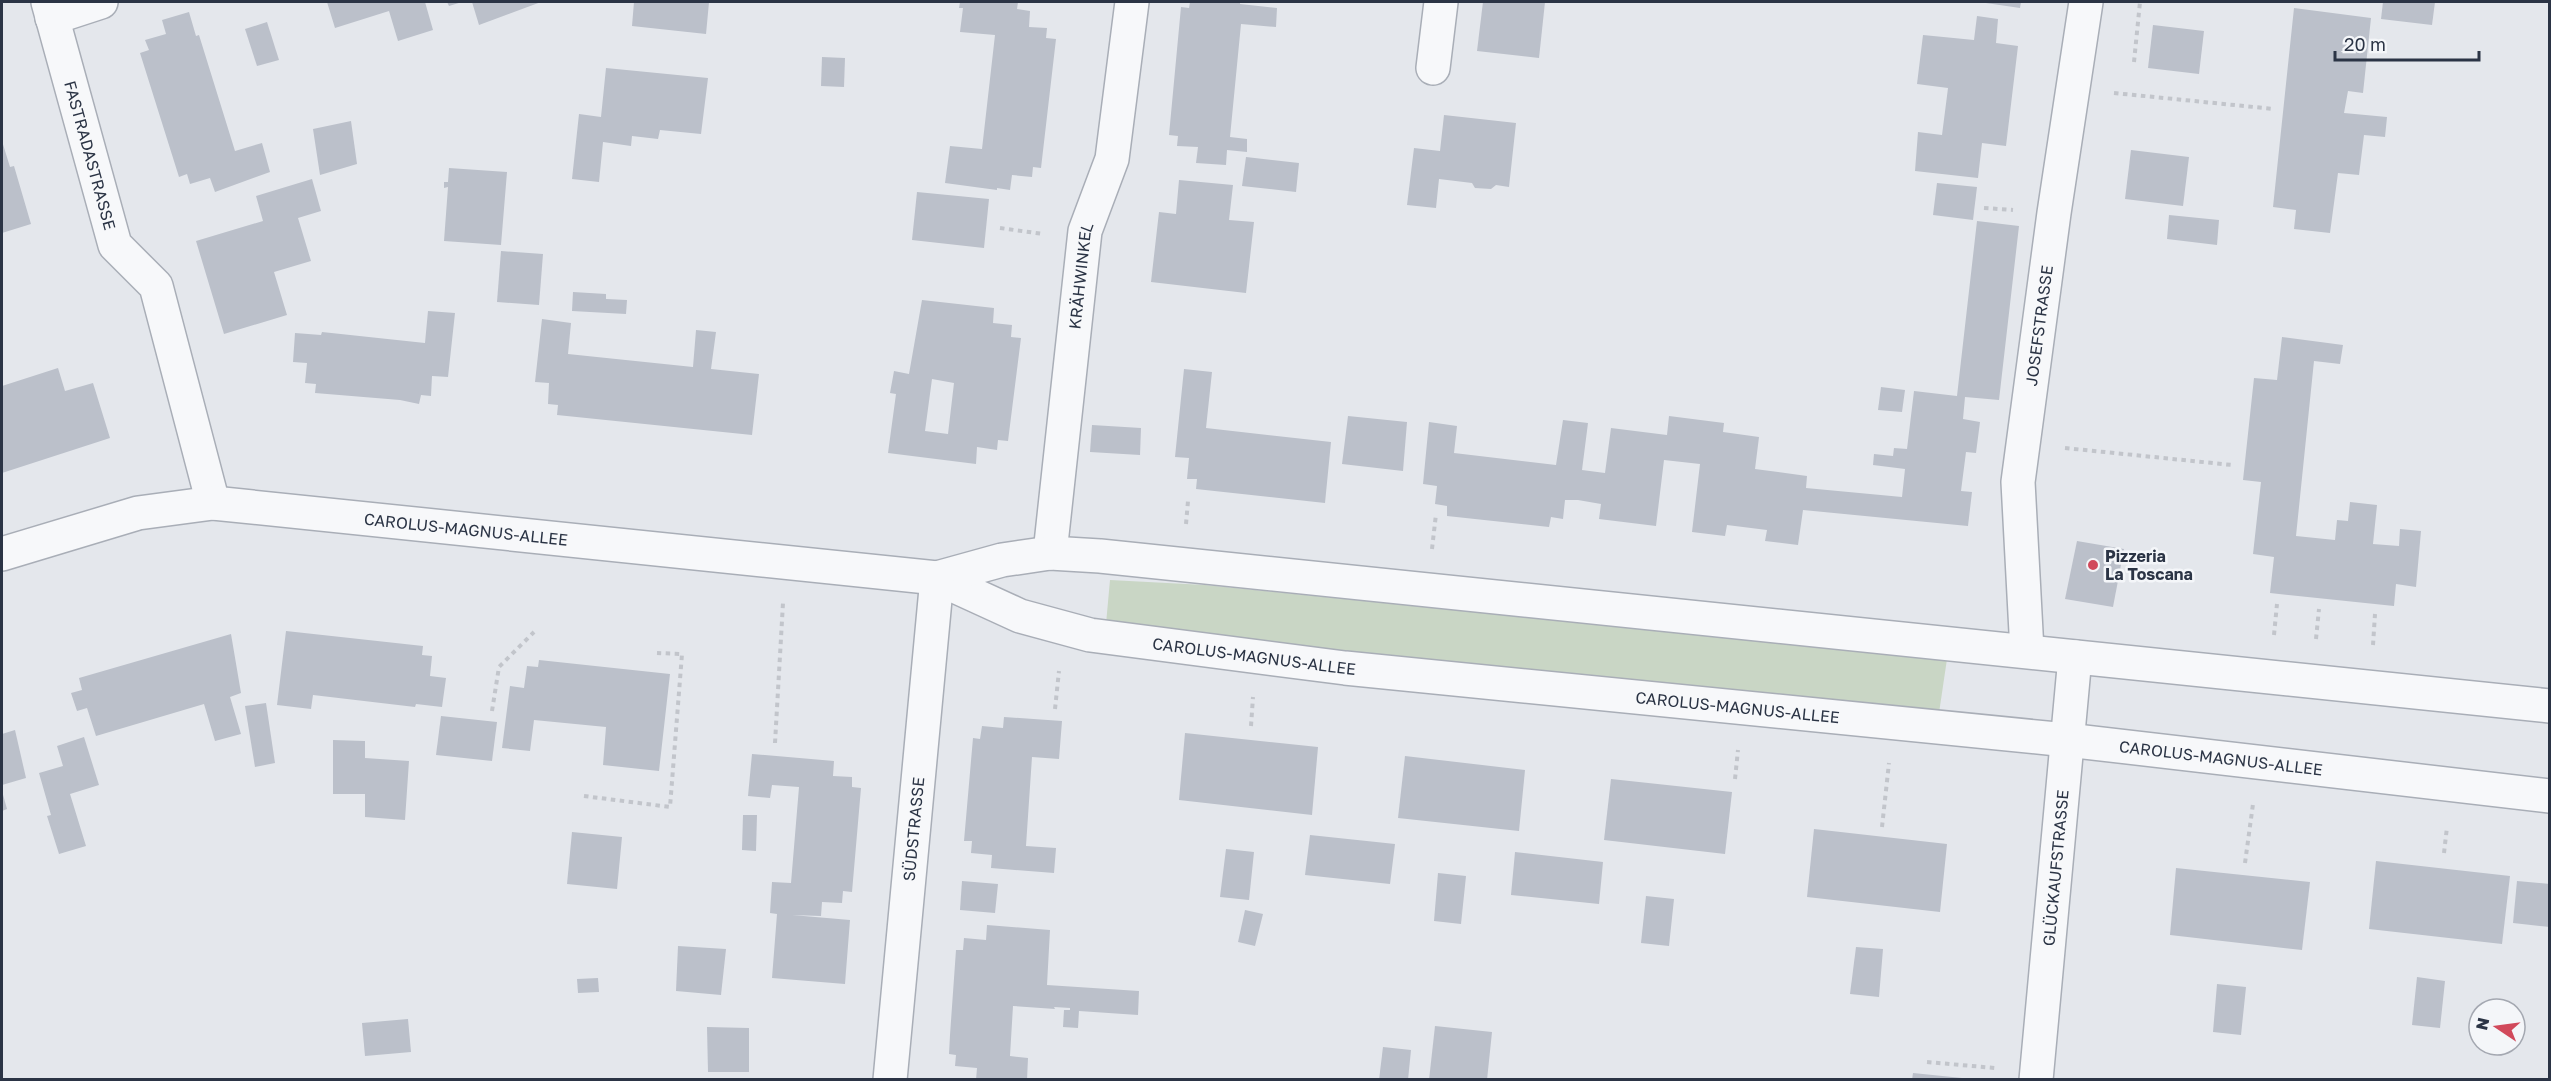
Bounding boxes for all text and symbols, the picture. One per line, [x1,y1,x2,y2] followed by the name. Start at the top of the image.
[2335,24,2479,62] scale bar
[2344,33,2386,55] text: 20 m
[60,78,120,232] street label: FASTRADASTRASSE
[1064,219,1097,330] street label: KRÄHWINKEL
[2021,264,2057,387] street label: JOSEFSTRASSE
[363,509,569,550] street label: CAROLUS-MAGNUS-ALLEE
[2105,546,2193,584] place label: Pizzeria La Toscana
[2086,558,2100,572] marker: Pizzeria La Toscana
[1151,633,1357,679] street label: CAROLUS-MAGNUS-ALLEE
[1635,687,1840,727] street label: CAROLUS-MAGNUS-ALLEE
[2118,736,2324,780] street label: CAROLUS-MAGNUS-ALLEE
[899,776,928,882] street label: SÜDSTRASSE
[2038,789,2073,947] street label: GLÜCKAUFSTRASSE
[2467,997,2527,1057] north arrow
[2471,1015,2493,1032] text: N

